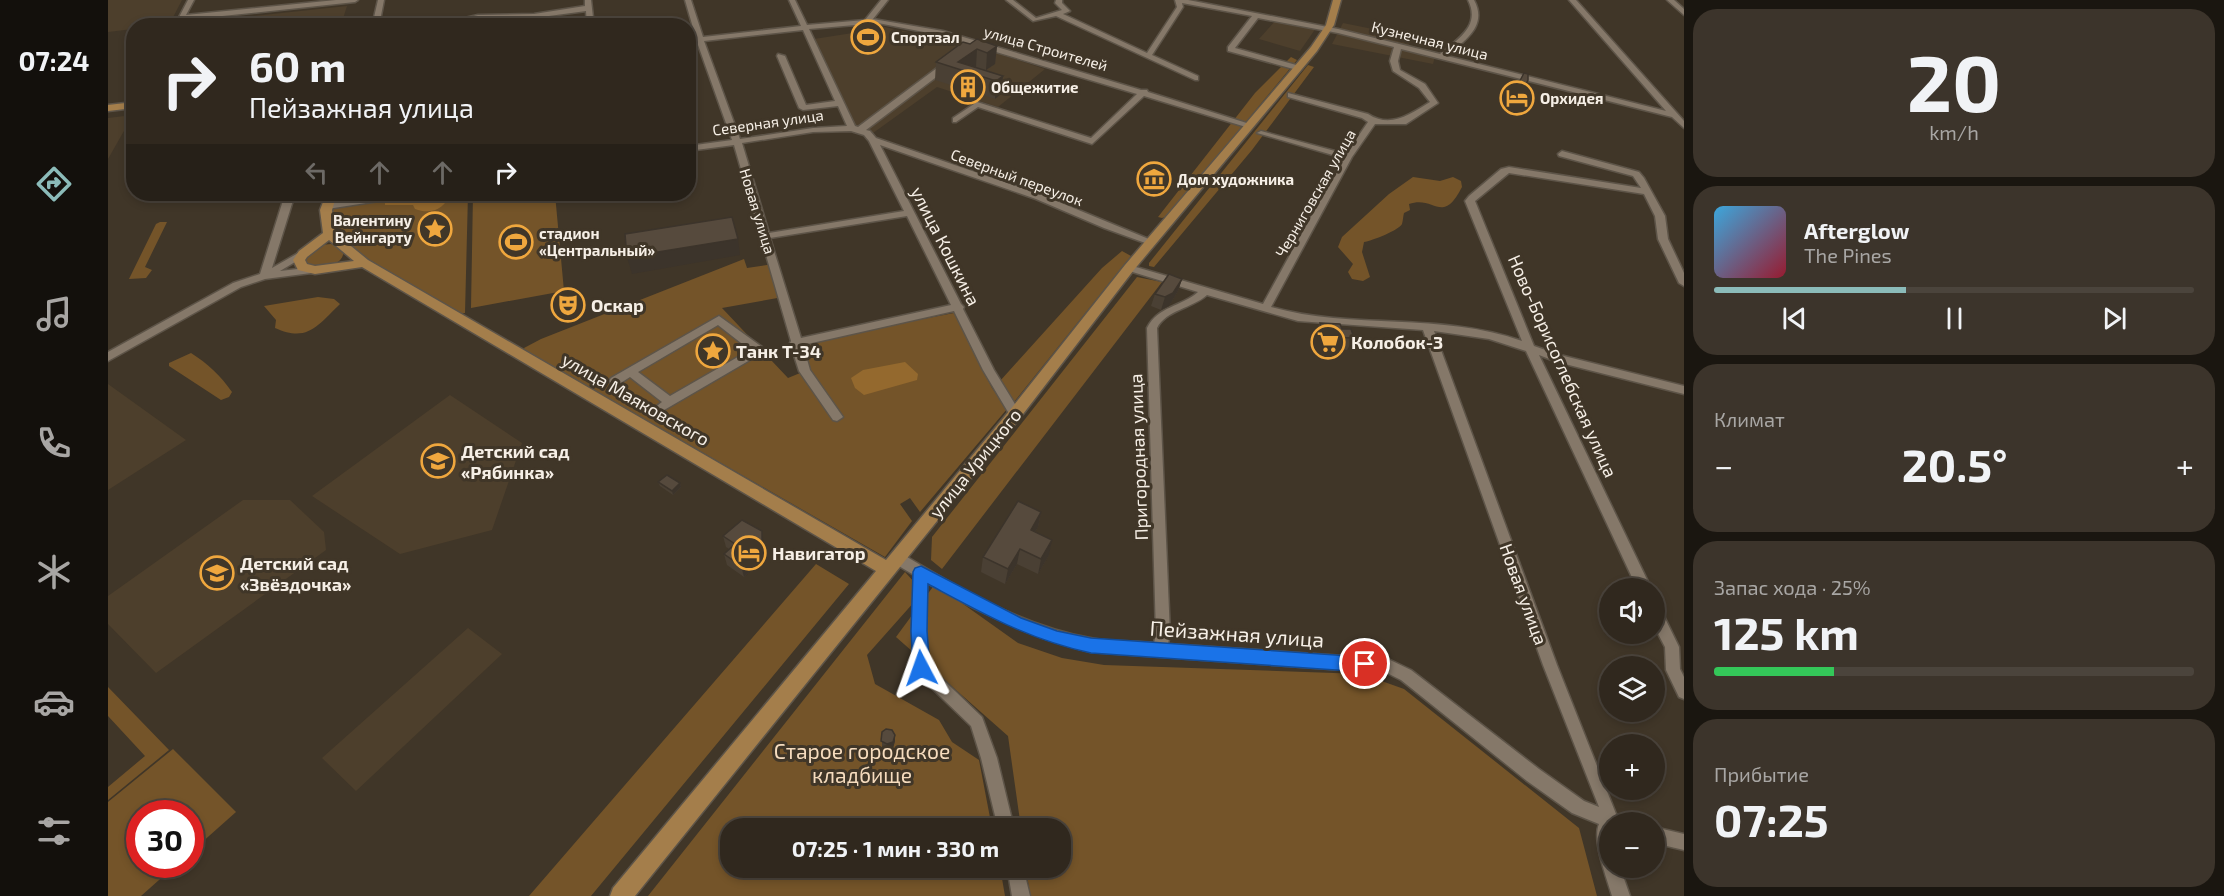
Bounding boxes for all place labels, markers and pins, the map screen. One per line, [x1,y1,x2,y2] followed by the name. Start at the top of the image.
[850,19,886,55] sports icon: Спортзал
[891,28,960,46] place label: Спортзал
[950,69,986,105] building icon: Общежитие
[991,78,1079,96] place label: Общежитие
[1499,80,1535,116] hotel icon: Орхидея
[1540,89,1603,107] place label: Орхидея
[1136,161,1172,197] museum icon: Дом художника
[1177,170,1294,188] place label: Дом художника
[333,211,412,246] place label: Валентину Вейнгарту
[417,211,453,247] place icon: Валентину Вейнгарту
[498,224,534,260] sports icon: стадион «Центральный»
[539,224,655,259] place label: стадион «Центральный»
[550,287,586,323] theatre icon: Оскар
[591,294,644,316] place label: Оскар
[1310,324,1346,360] supermarket icon: Колобок-3
[1351,331,1443,353] place label: Колобок-3
[695,333,731,369] place icon: Танк Т-34
[736,340,821,362] place label: Танк Т-34
[461,440,570,483] place label: Детский сад «Рябинка»
[420,443,456,479] school or university icon: Детский сад «Рябинка»
[731,535,767,571] hotel icon: Навигатор
[772,542,866,564] place label: Навигатор
[240,552,351,595] place label: Детский сад «Звёздочка»
[199,555,235,591] school or university icon: Детский сад «Звёздочка»
[1339,638,1390,689] pin

